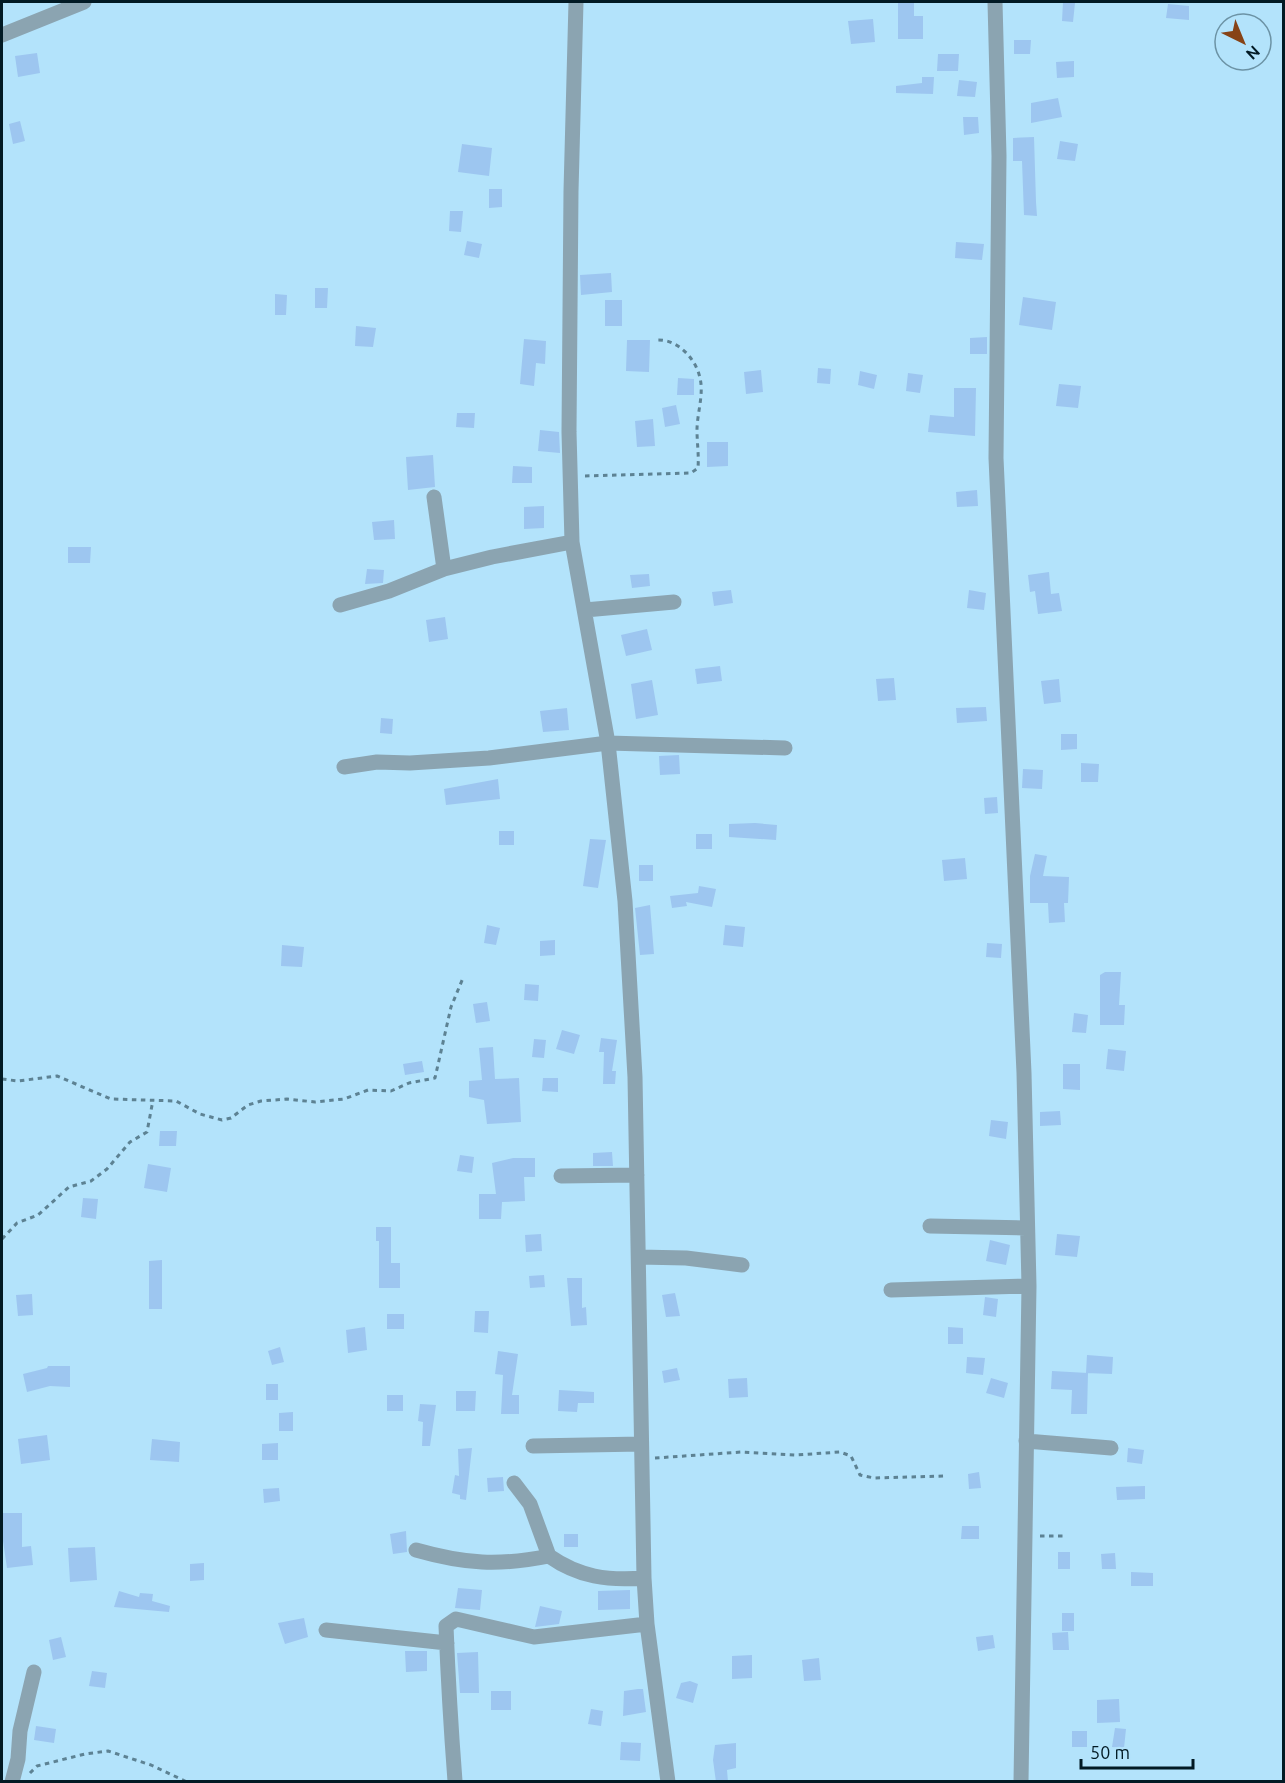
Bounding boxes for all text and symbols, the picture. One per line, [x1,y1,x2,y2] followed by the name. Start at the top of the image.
[1213,12,1273,72] north arrow
[1243,42,1264,64] text: N
[1081,1732,1194,1770] scale bar
[1090,1742,1130,1762] text: 50 m

